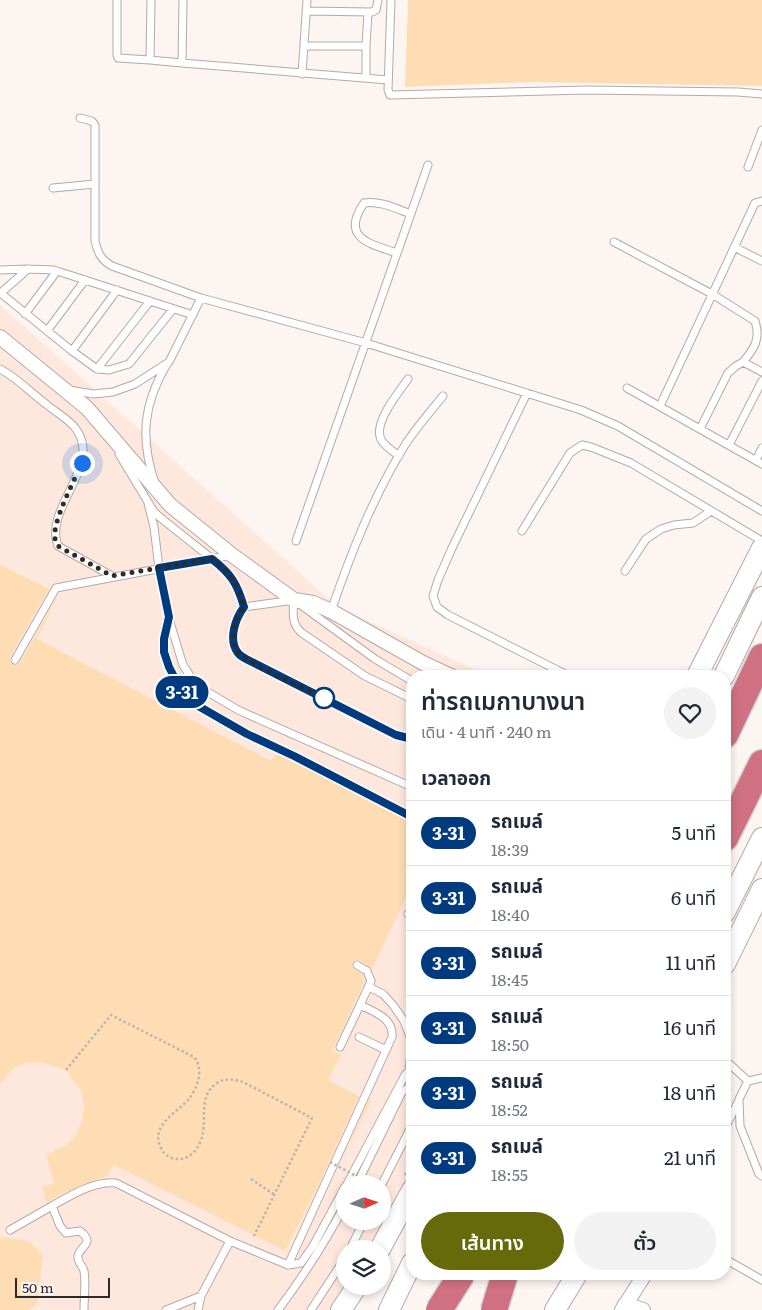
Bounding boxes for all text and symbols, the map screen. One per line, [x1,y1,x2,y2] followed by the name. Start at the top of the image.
[70,451,95,476] your location
[147,676,217,708] line badge: 3-31
[165,678,199,705] text: 3-31
[421,682,585,717] text: ท่ารถเมกาบางนา
[313,687,335,709] unlabelled marker
[664,687,716,739] button: heart
[421,719,552,743] text: เดิน · 4 นาที · 240 m
[421,763,491,791] text: เวลาออก
[491,806,543,834] text: รถเมล์
[672,818,716,846] text: 5 นาที
[432,819,465,846] text: 3-31
[491,837,529,861] text: 18:39
[491,871,543,899] text: รถเมล์
[671,883,716,911] text: 6 นาที
[432,884,465,911] text: 3-31
[491,902,529,926] text: 18:40
[491,936,543,964] text: รถเมล์
[666,948,716,976] text: 11 นาที
[432,949,465,976] text: 3-31
[491,967,528,991] text: 18:45
[491,1001,543,1029] text: รถเมล์
[663,1013,716,1041] text: 16 นาที
[432,1014,465,1041] text: 3-31
[491,1032,529,1056] text: 18:50
[491,1066,543,1094] text: รถเมล์
[663,1078,716,1106] text: 18 นาที
[432,1079,465,1106] text: 3-31
[491,1097,528,1121] text: 18:52
[491,1131,543,1159] text: รถเมล์
[664,1143,716,1171] text: 21 นาที
[432,1144,465,1171] text: 3-31
[491,1162,528,1186] text: 18:55
[336,1175,391,1230] north arrow
[336,1175,391,1295] map controls
[421,1212,564,1270] button: เส้นทาง
[574,1212,716,1270] button: ตั๋ว
[336,1240,391,1295] button: layers
[15,1275,110,1298] scale bar
[22,1277,54,1297] text: 50 m

